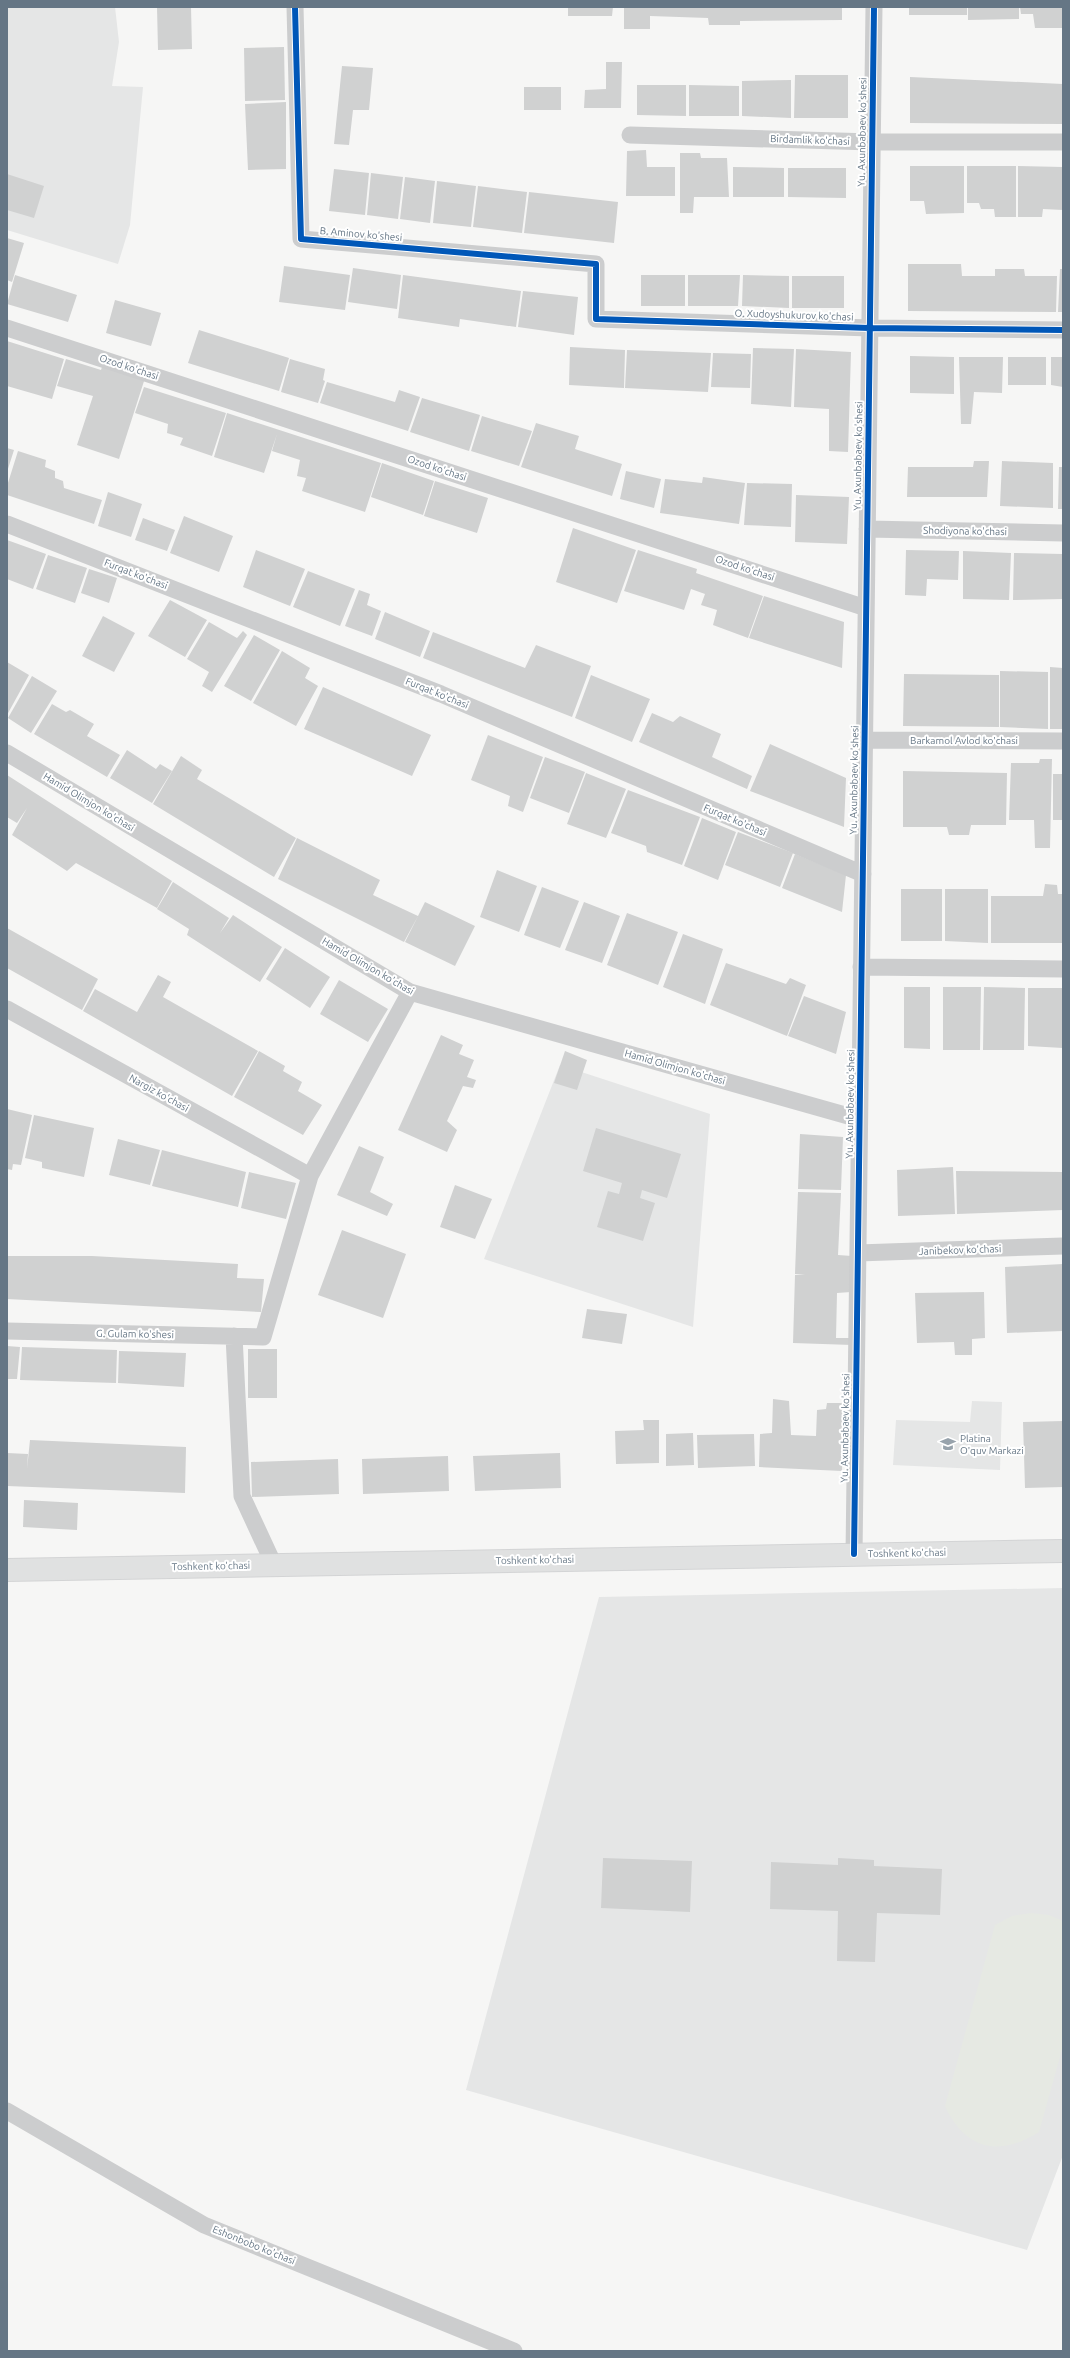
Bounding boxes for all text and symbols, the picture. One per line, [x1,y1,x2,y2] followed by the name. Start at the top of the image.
[856,77,868,187] street label: Yu. Axunbabaev ko'shesi
[770,133,850,147] street label: Birdamlik ko'chasi
[319,225,403,243] street label: B. Aminov ko'shesi
[734,307,854,323] street label: O. Xudoyshukurov ko'chasi
[98,352,160,382] street label: Ozod ko'chasi
[852,401,864,511] street label: Yu. Axunbabaev ko'shesi
[406,453,468,483] street label: Ozod ko'chasi
[923,525,1007,537] street label: Shodiyona ko'chasi
[714,553,776,583] street label: Ozod ko'chasi
[103,557,169,591] street label: Furqat ko'chasi
[404,675,470,711] street label: Furqat ko'chasi
[848,725,860,835] street label: Yu. Axunbabaev ko'shesi
[910,735,1018,746] street label: Barkamol Avlod ko'chasi
[42,770,136,834] street label: Hamid Olimjon ko'chasi
[702,802,768,838] street label: Furqat ko'chasi
[320,935,416,997] street label: Hamid Olimjon ko'chasi
[623,1047,727,1087] street label: Hamid Olimjon ko'chasi
[844,1049,856,1159] street label: Yu. Axunbabaev ko'shesi
[127,1072,191,1114] street label: Nargiz ko'chasi
[919,1243,1001,1257] street label: Janibekov ko'chasi
[96,1328,174,1340] street label: G. Gulam ko'shesi
[839,1373,851,1483] street label: Yu. Axunbabaev ko'shesi
[960,1433,1024,1456] place label: Platina O'quv Markazi
[939,1435,957,1453] school or university icon: Platina O'quv Markazi
[868,1547,946,1559] street label: Toshkent ko'chasi
[496,1554,574,1566] street label: Toshkent ko'chasi
[172,1560,250,1572] street label: Toshkent ko'chasi
[211,2223,297,2267] street label: Eshonbobo ko'chasi

